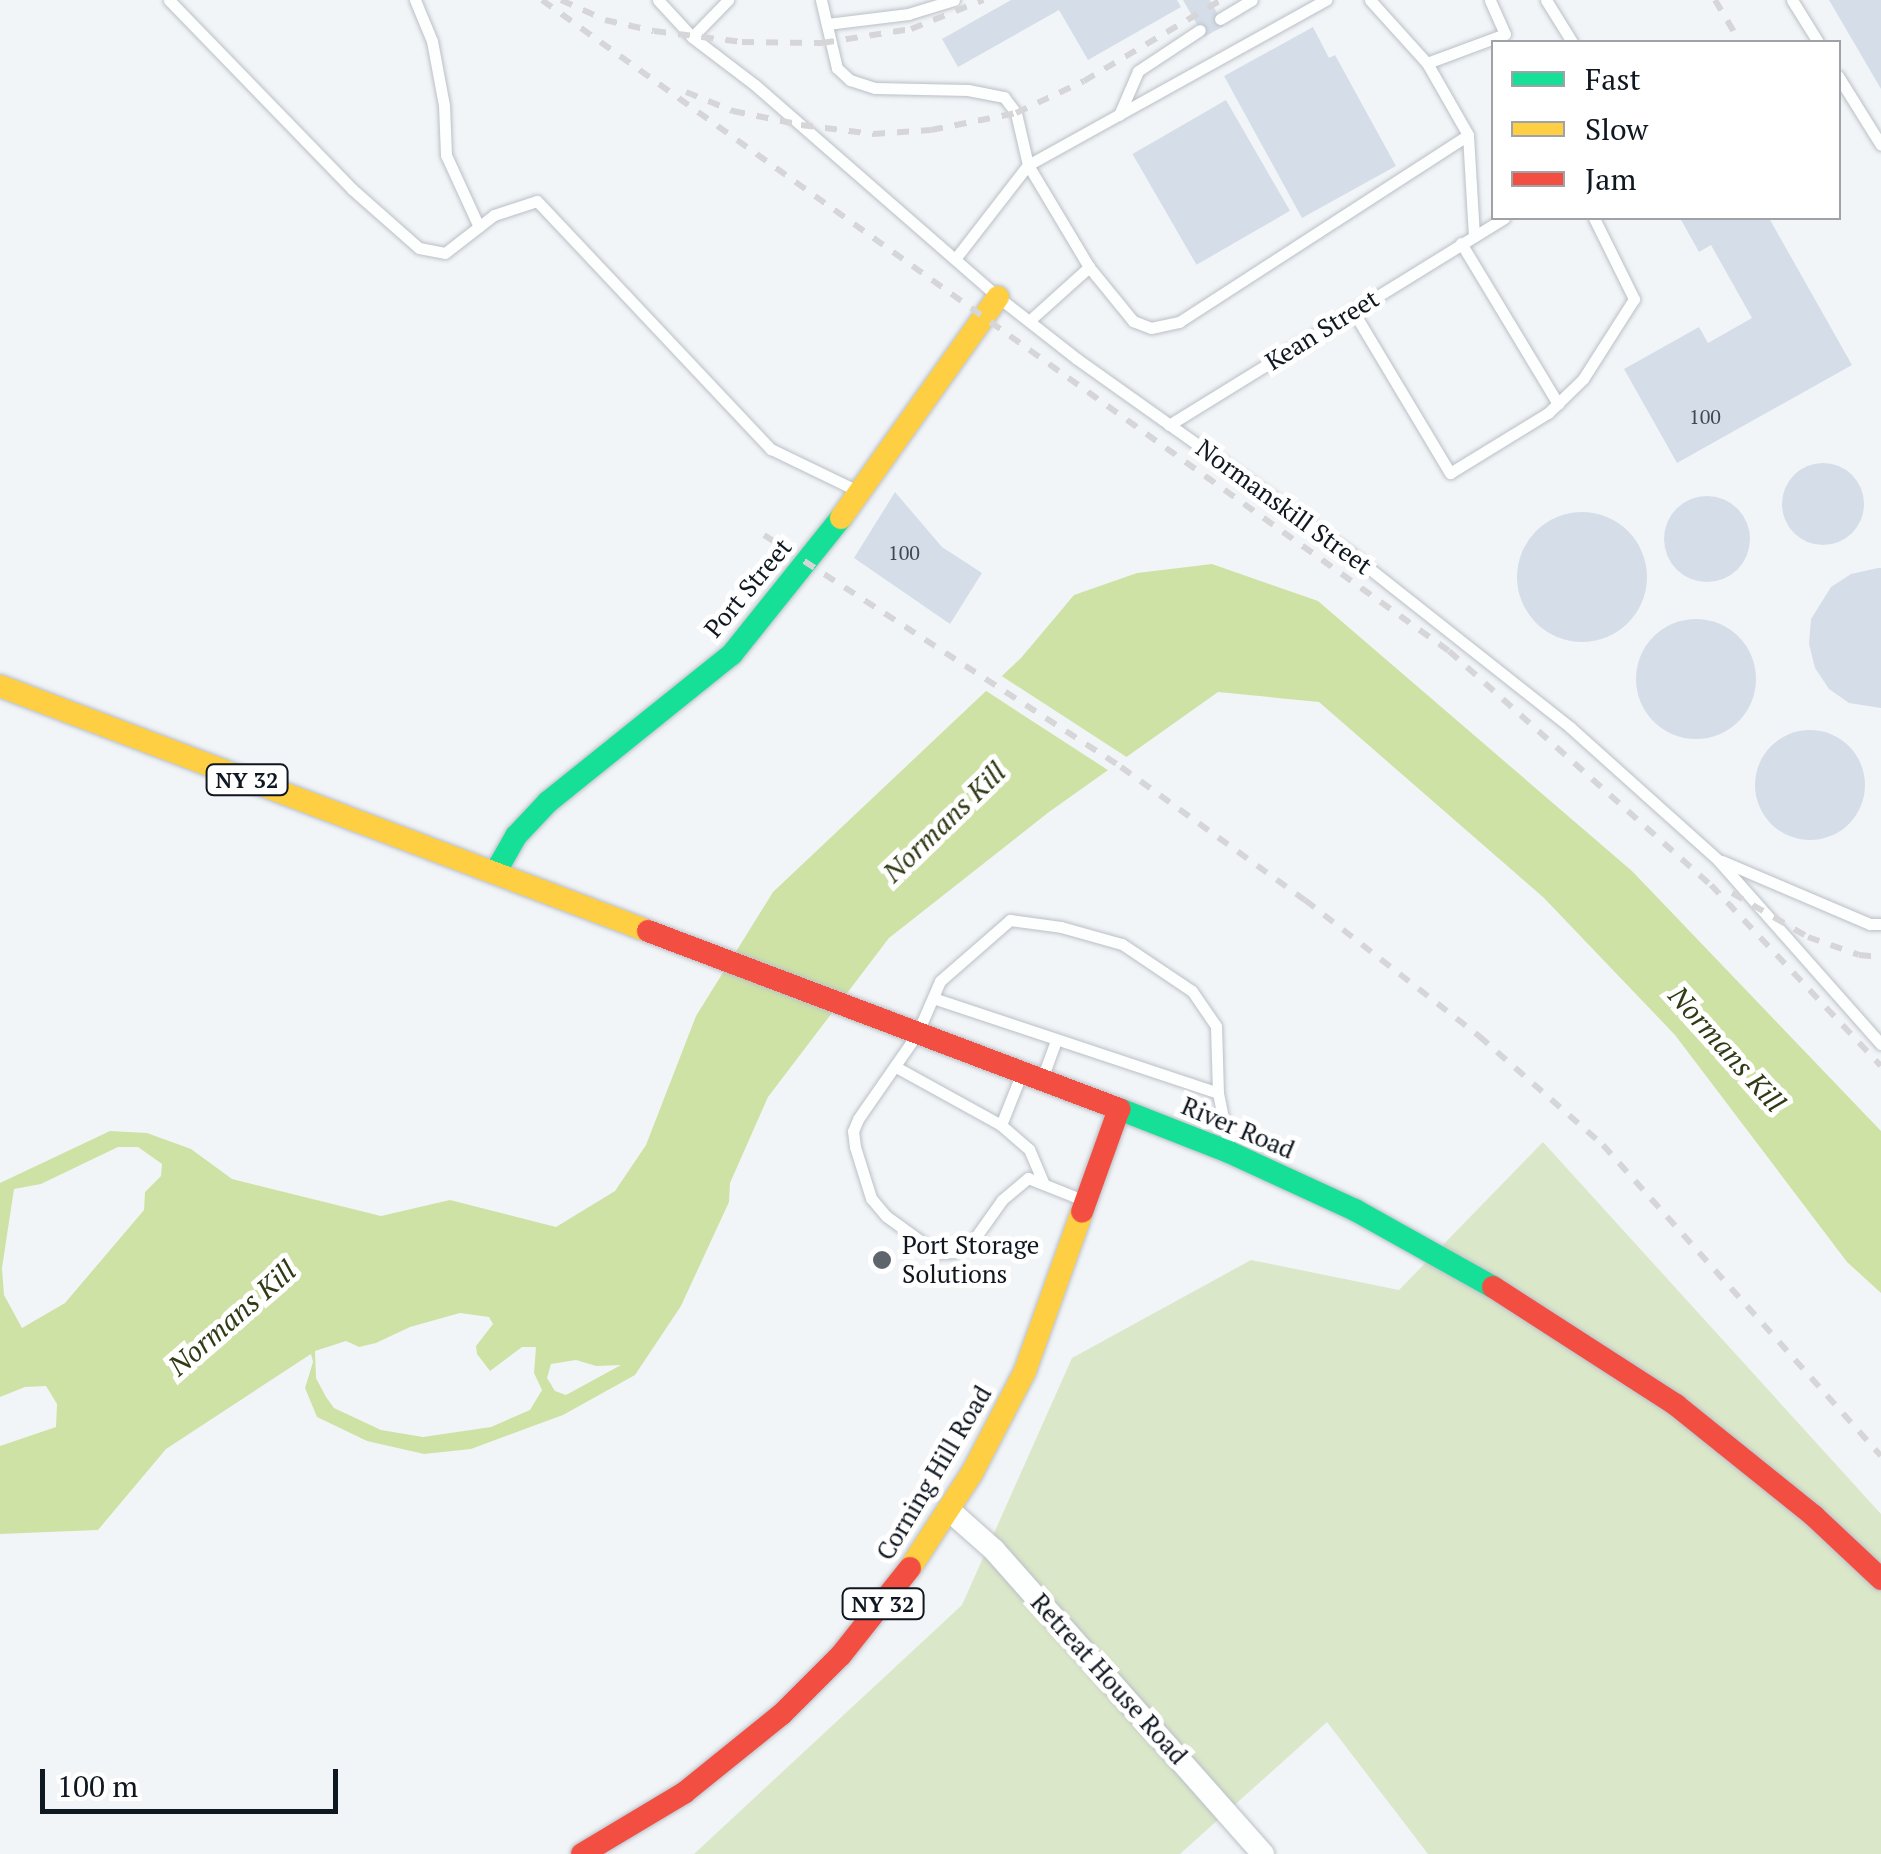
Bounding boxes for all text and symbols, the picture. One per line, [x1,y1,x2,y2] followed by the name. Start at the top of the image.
[1491,40,1841,220] legend
[1585,59,1641,99] text: Fast
[1585,109,1648,149] text: Slow
[1585,159,1636,199] text: Jam
[1260,283,1384,377] street label: Kean Street
[1689,404,1721,428] house number: 100
[1190,433,1378,581] street label: Normanskill Street
[698,533,798,643] street label: Port Street
[888,540,920,564] house number: 100
[876,755,1012,889] water label: Normans Kill
[204,763,290,797] road number: NY 32
[1662,979,1792,1119] water label: Normans Kill
[1177,1091,1299,1165] street label: River Road
[902,1231,1039,1290] place label: Port Storage Solutions
[871,1249,893,1271] marker: Port Storage Solutions
[161,1254,303,1382] water label: Normans Kill
[870,1380,998,1566] street label: Corning Hill Road
[840,1587,926,1621] road number: NY 32
[1025,1588,1193,1770] street label: Retreat House Road
[45,1749,342,1811] scale bar
[57,1766,138,1806] text: 100 m

